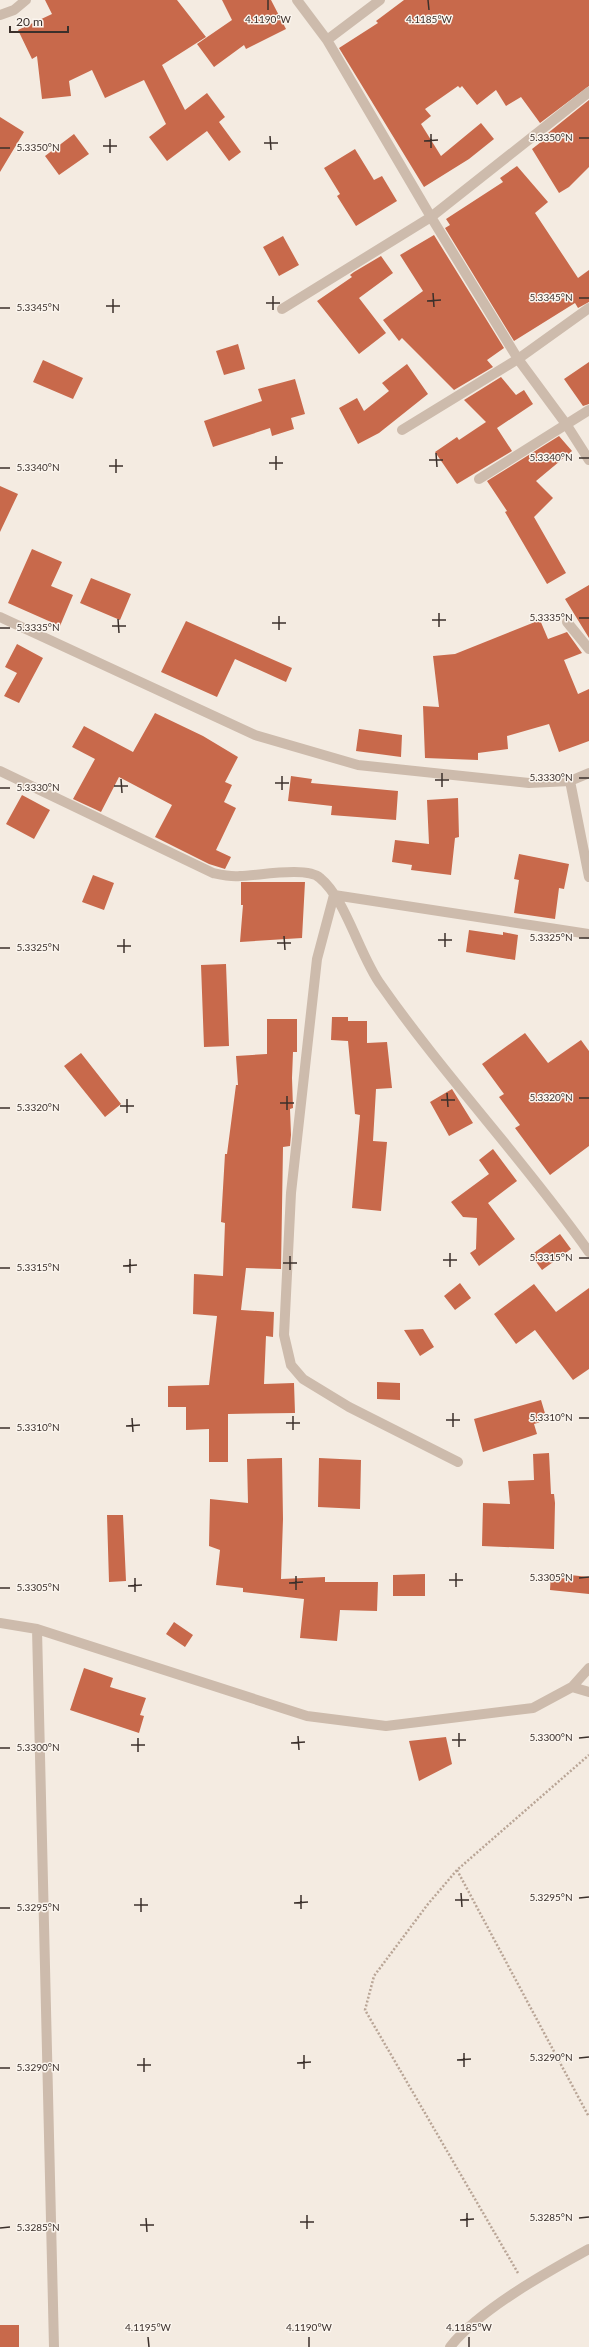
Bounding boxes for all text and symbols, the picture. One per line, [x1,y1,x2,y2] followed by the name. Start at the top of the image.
[10,8,68,34] scale bar
[245,13,292,25] text: 4.1190°W
[406,13,453,25] text: 4.1185°W
[16,14,43,29] text: 20 m
[529,131,573,143] text: 5.3350°N
[16,141,60,153] text: 5.3350°N
[529,291,573,303] text: 5.3345°N
[16,301,60,313] text: 5.3345°N
[529,451,573,463] text: 5.3340°N
[16,461,60,473] text: 5.3340°N
[529,611,573,623] text: 5.3335°N
[16,621,60,633] text: 5.3335°N
[529,771,573,783] text: 5.3330°N
[16,781,60,793] text: 5.3330°N
[529,931,573,943] text: 5.3325°N
[16,941,60,953] text: 5.3325°N
[529,1091,573,1103] text: 5.3320°N
[16,1101,60,1113] text: 5.3320°N
[529,1251,573,1263] text: 5.3315°N
[16,1261,60,1273] text: 5.3315°N
[529,1411,573,1423] text: 5.3310°N
[16,1421,60,1433] text: 5.3310°N
[529,1571,573,1583] text: 5.3305°N
[16,1581,60,1593] text: 5.3305°N
[529,1731,573,1743] text: 5.3300°N
[16,1741,60,1753] text: 5.3300°N
[529,1891,573,1903] text: 5.3295°N
[16,1901,60,1913] text: 5.3295°N
[529,2051,573,2063] text: 5.3290°N
[16,2061,60,2073] text: 5.3290°N
[529,2211,573,2223] text: 5.3285°N
[16,2221,60,2233] text: 5.3285°N
[125,2321,172,2333] text: 4.1195°W
[286,2321,333,2333] text: 4.1190°W
[446,2321,493,2333] text: 4.1185°W

